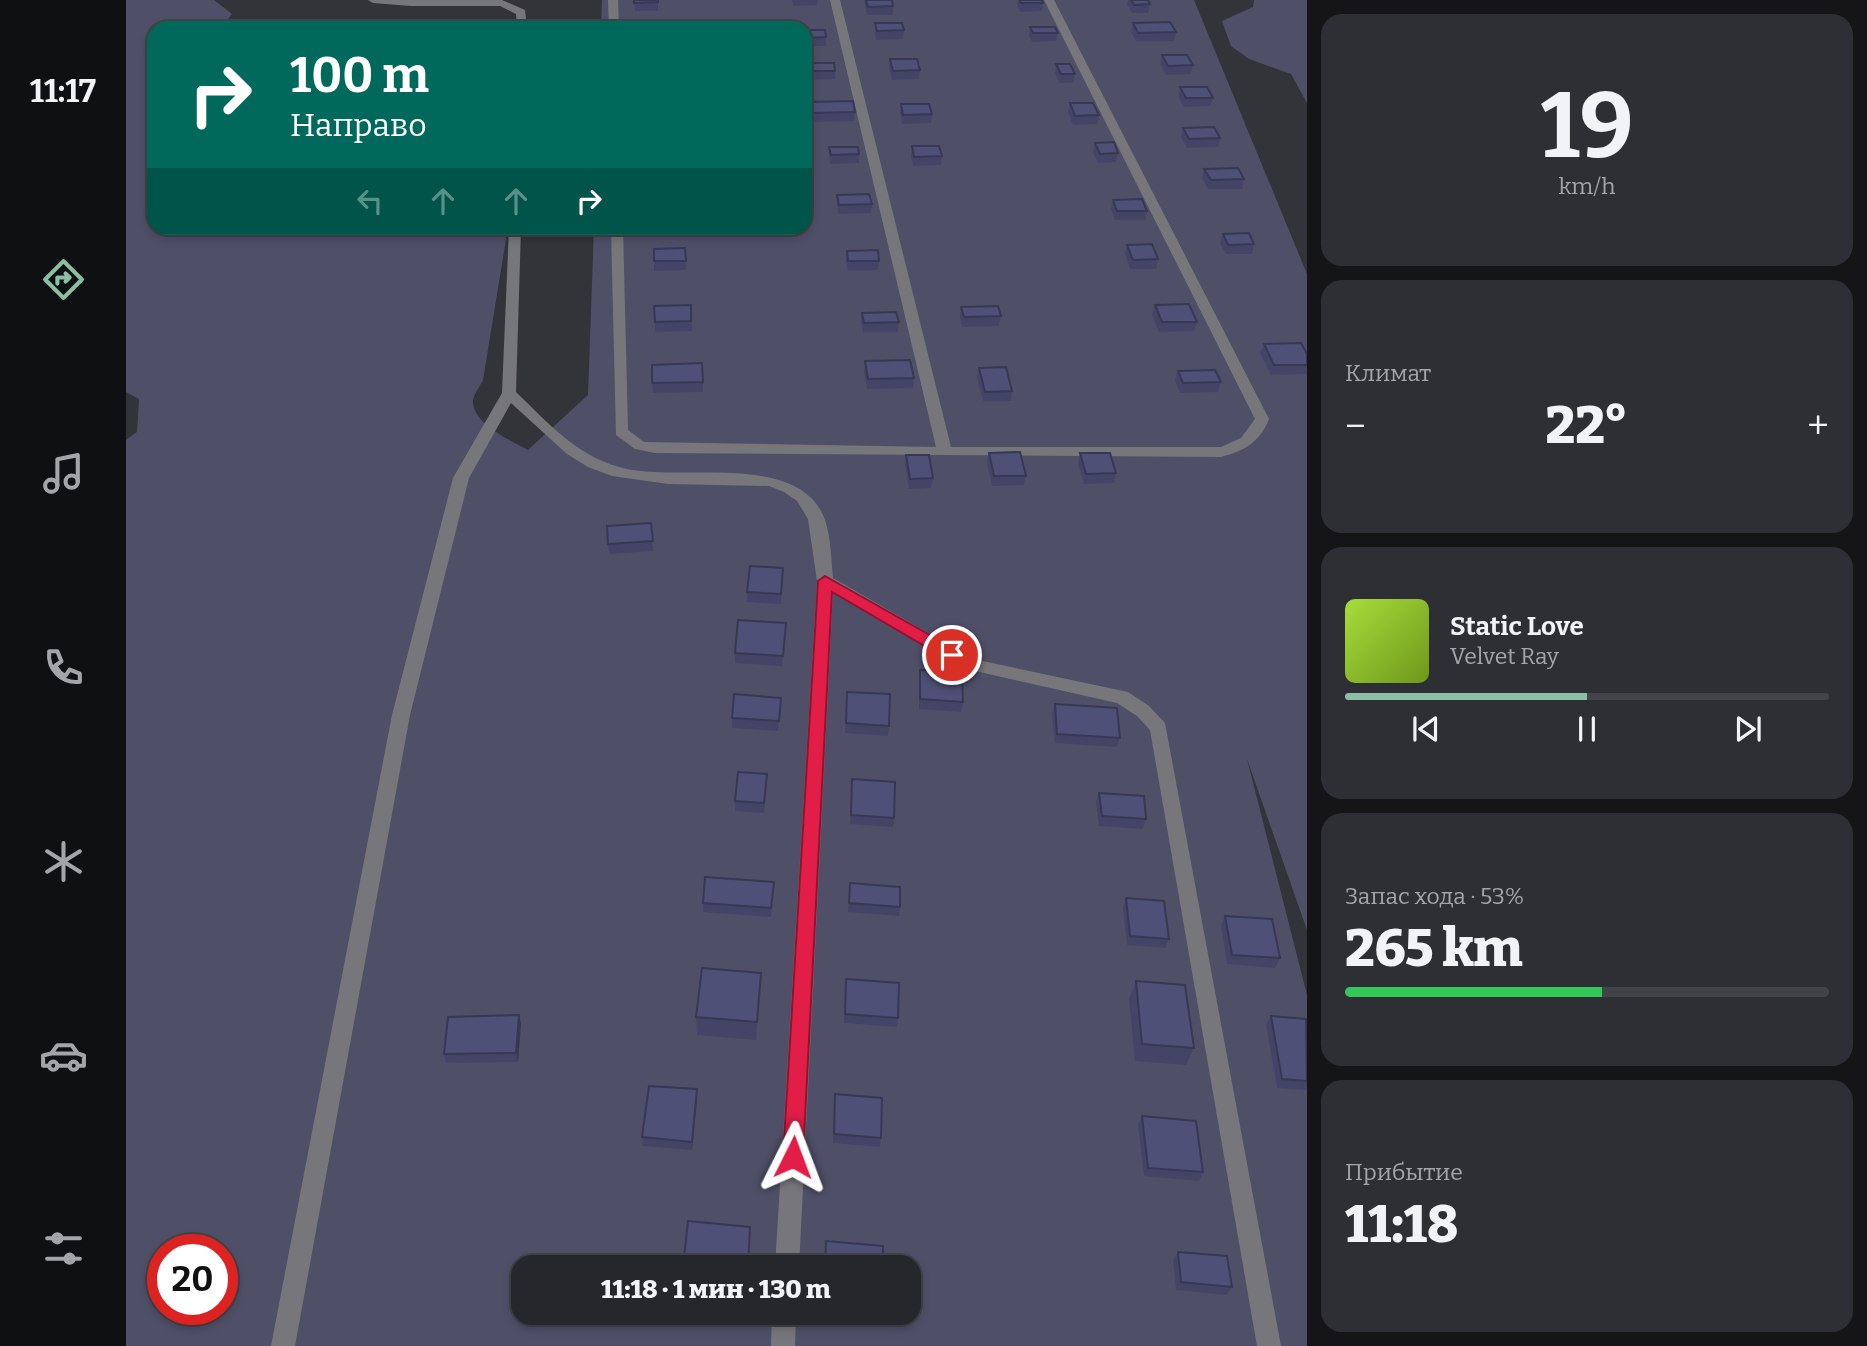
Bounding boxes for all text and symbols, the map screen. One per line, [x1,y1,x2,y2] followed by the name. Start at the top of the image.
[290,46,429,105] text: 100 m
[175,49,266,140] icon: right
[30,72,96,110] text: 11:17
[1540,72,1634,181] text: 19
[290,106,427,144] text: Направо
[1559,172,1615,200] text: km/h
[351,182,389,220] icon: left
[424,182,462,220] icon: ahead
[497,182,535,220] icon: ahead
[570,182,608,220] icon: right
[39,255,88,304] icon: directions
[1345,359,1431,387] text: Климат
[1545,394,1628,457] text: 22°
[1345,403,1366,449] text: −
[1807,403,1829,449] text: +
[39,449,88,498] icon: music
[1450,611,1584,642] text: Static Love
[922,625,982,685] pin
[933,636,971,674] icon: arrive
[1450,642,1559,670] text: Velvet Ray
[39,643,88,692] icon: phone
[1407,710,1445,748] icon: previous
[1568,710,1606,748] icon: pause
[1729,710,1767,748] icon: next
[39,837,88,886] icon: climate
[1345,882,1524,910] text: Запас хода · 53%
[1345,917,1523,980] text: 265 km
[39,1031,88,1080] icon: car
[756,1120,830,1194] position arrow
[1345,1158,1463,1186] text: Прибытие
[1345,1193,1458,1256] text: 11:18
[39,1224,88,1273] icon: filters
[147,1234,238,1325] speed limit sign: 20
[601,1274,831,1305] text: 11:18 · 1 мин · 130 m

